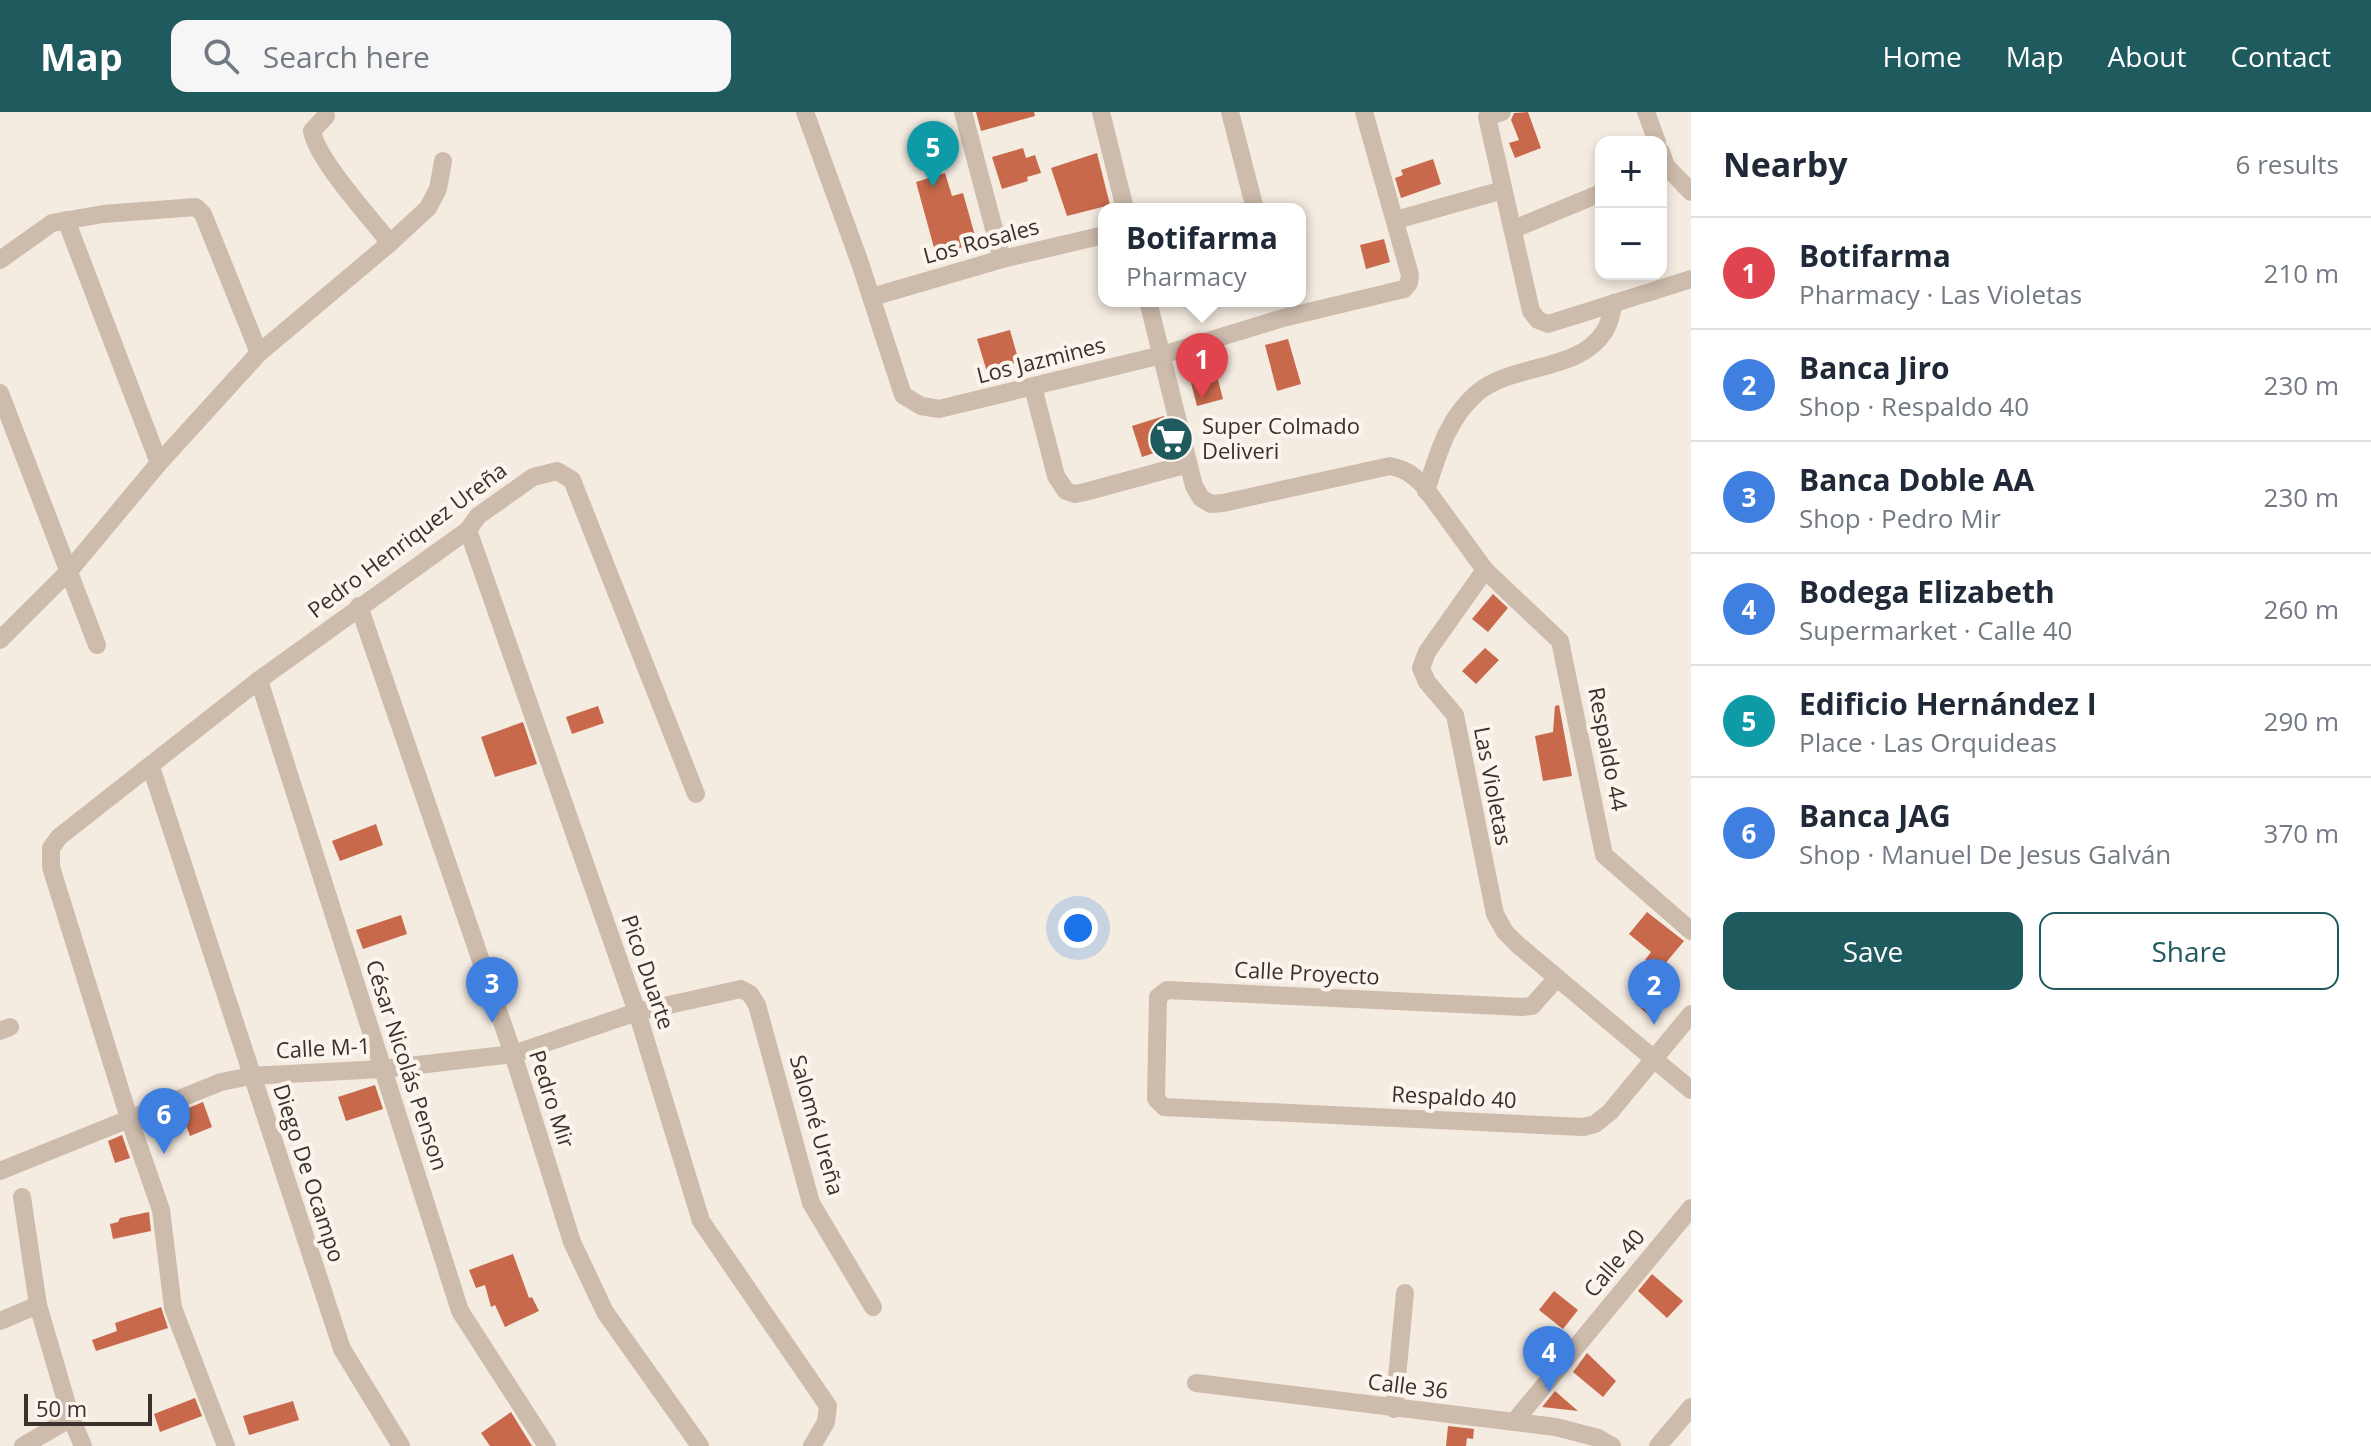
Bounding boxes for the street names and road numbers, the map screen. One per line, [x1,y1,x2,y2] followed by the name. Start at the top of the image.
[919,210,1042,270] street label: Los Rosales
[973,329,1108,390] street label: Los Jazmines
[301,454,512,624] street label: Pedro Henriquez Ureña
[1582,684,1636,814] street label: Respaldo 44
[1468,724,1520,848] street label: Las Violetas
[615,910,683,1033] street label: Pico Duarte
[1234,953,1381,991] street label: Calle Proyecto
[360,956,456,1174] street label: César Nicolás Penson
[275,1030,371,1064] street label: Calle M-1
[523,1046,583,1152] street label: Pedro Mir
[784,1051,852,1198] street label: Salomé Ureña
[1391,1078,1517,1114] street label: Respaldo 40
[267,1080,353,1266] street label: Diego De Ocampo
[1576,1222,1651,1303] street label: Calle 40
[1366,1365,1450,1405] street label: Calle 36

